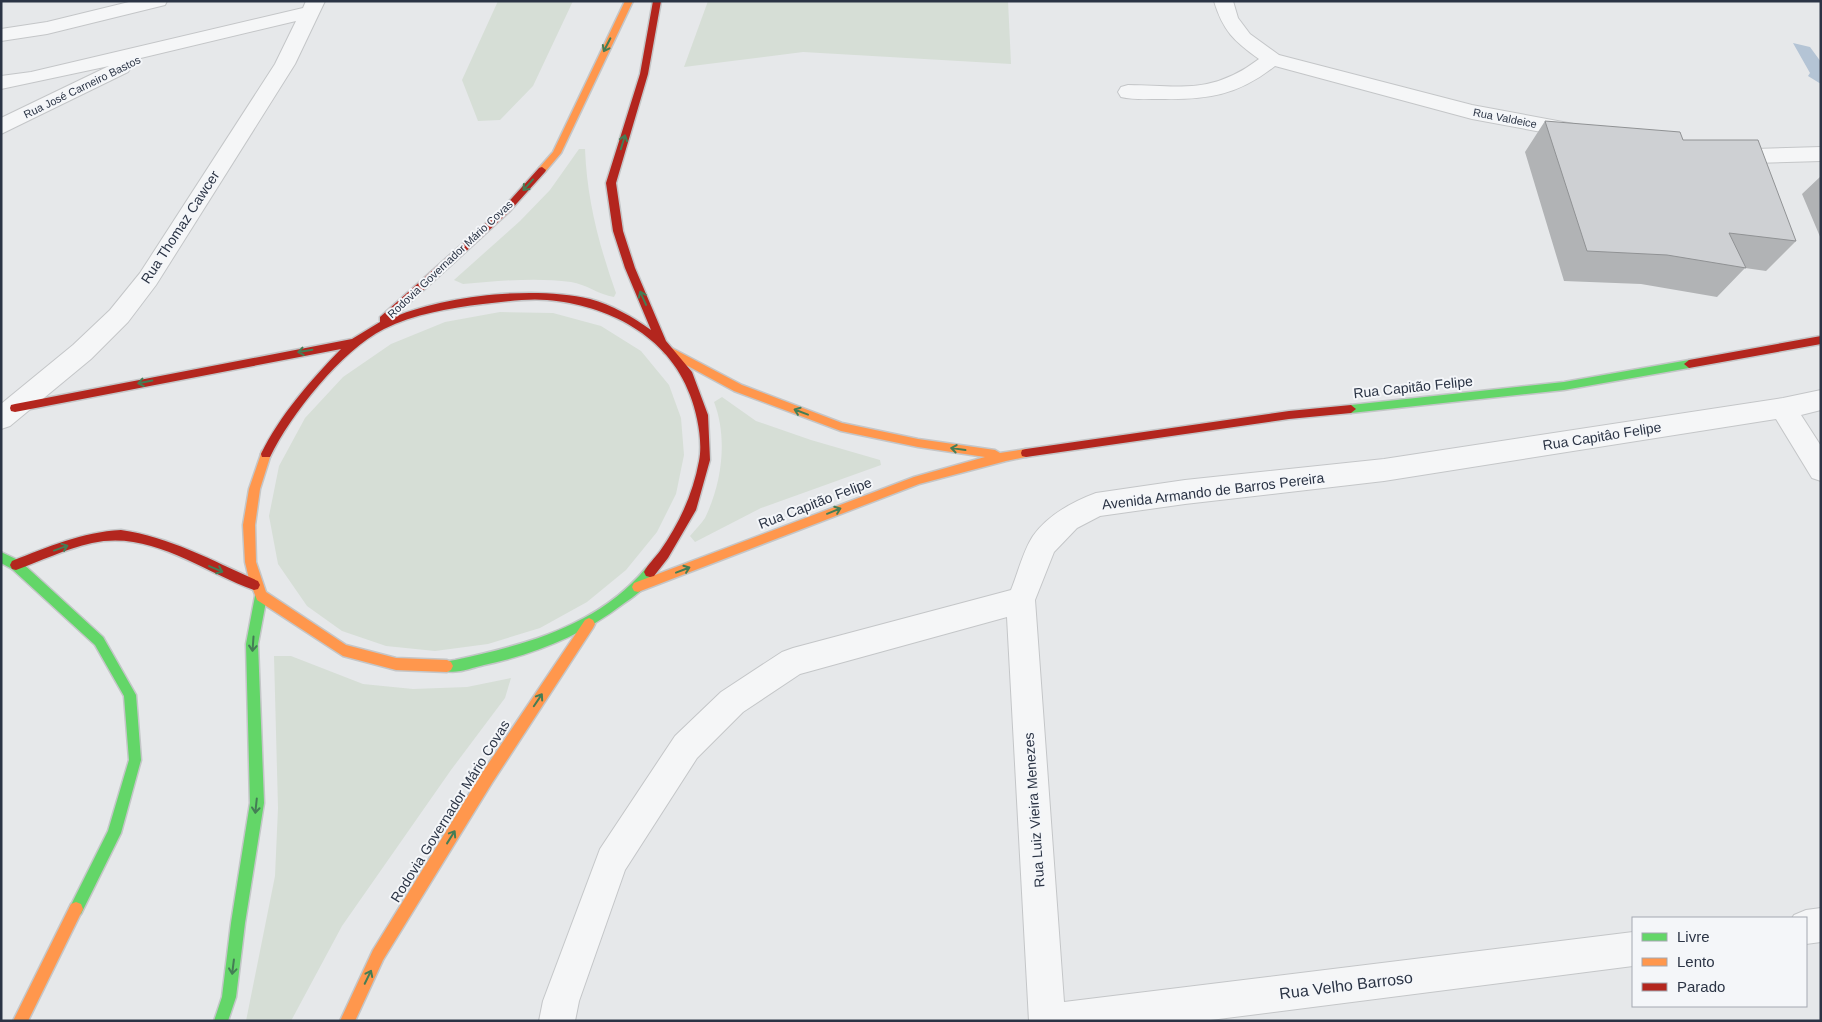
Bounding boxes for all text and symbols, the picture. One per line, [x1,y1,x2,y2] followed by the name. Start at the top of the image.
[602,37,611,52] one-way arrow
[22,53,143,121] street label: Rua José Carneiro Bastos
[1472,106,1538,130] street label: Rua Valdeice
[619,135,629,151] one-way arrow
[138,167,223,286] street label: Rua Thomaz Cawcer
[522,179,534,192] one-way arrow
[385,198,515,320] street label: Rodovia Governador Mário Covas
[638,291,648,306] one-way arrow
[297,347,313,356] one-way arrow
[1353,373,1474,401] street label: Rua Capitão Felipe
[138,378,154,388] one-way arrow
[793,406,808,415] one-way arrow
[1542,419,1663,453] street label: Rua Capitâo Felipe
[950,444,966,454] one-way arrow
[1101,469,1325,513] street label: Avenida Armando de Barros Pereira
[756,474,874,532] street label: Rua Capitão Felipe
[826,506,842,515] one-way arrow
[53,543,69,552] one-way arrow
[208,565,223,574] one-way arrow
[675,565,690,574] one-way arrow
[249,636,258,652] one-way arrow
[534,694,544,708] one-way arrow
[387,717,513,905] street label: Rodovia Governador Mário Covas
[1021,732,1047,888] street label: Rua Luiz Vieira Menezes
[251,798,261,814] one-way arrow
[446,831,456,845] one-way arrow
[1632,917,1807,1007] legend
[1677,928,1710,945] text: Livre
[1677,953,1715,970] text: Lento
[228,959,238,975] one-way arrow
[1278,969,1414,1002] street label: Rua Velho Barroso
[364,970,373,985] one-way arrow
[1677,978,1725,995] text: Parado

